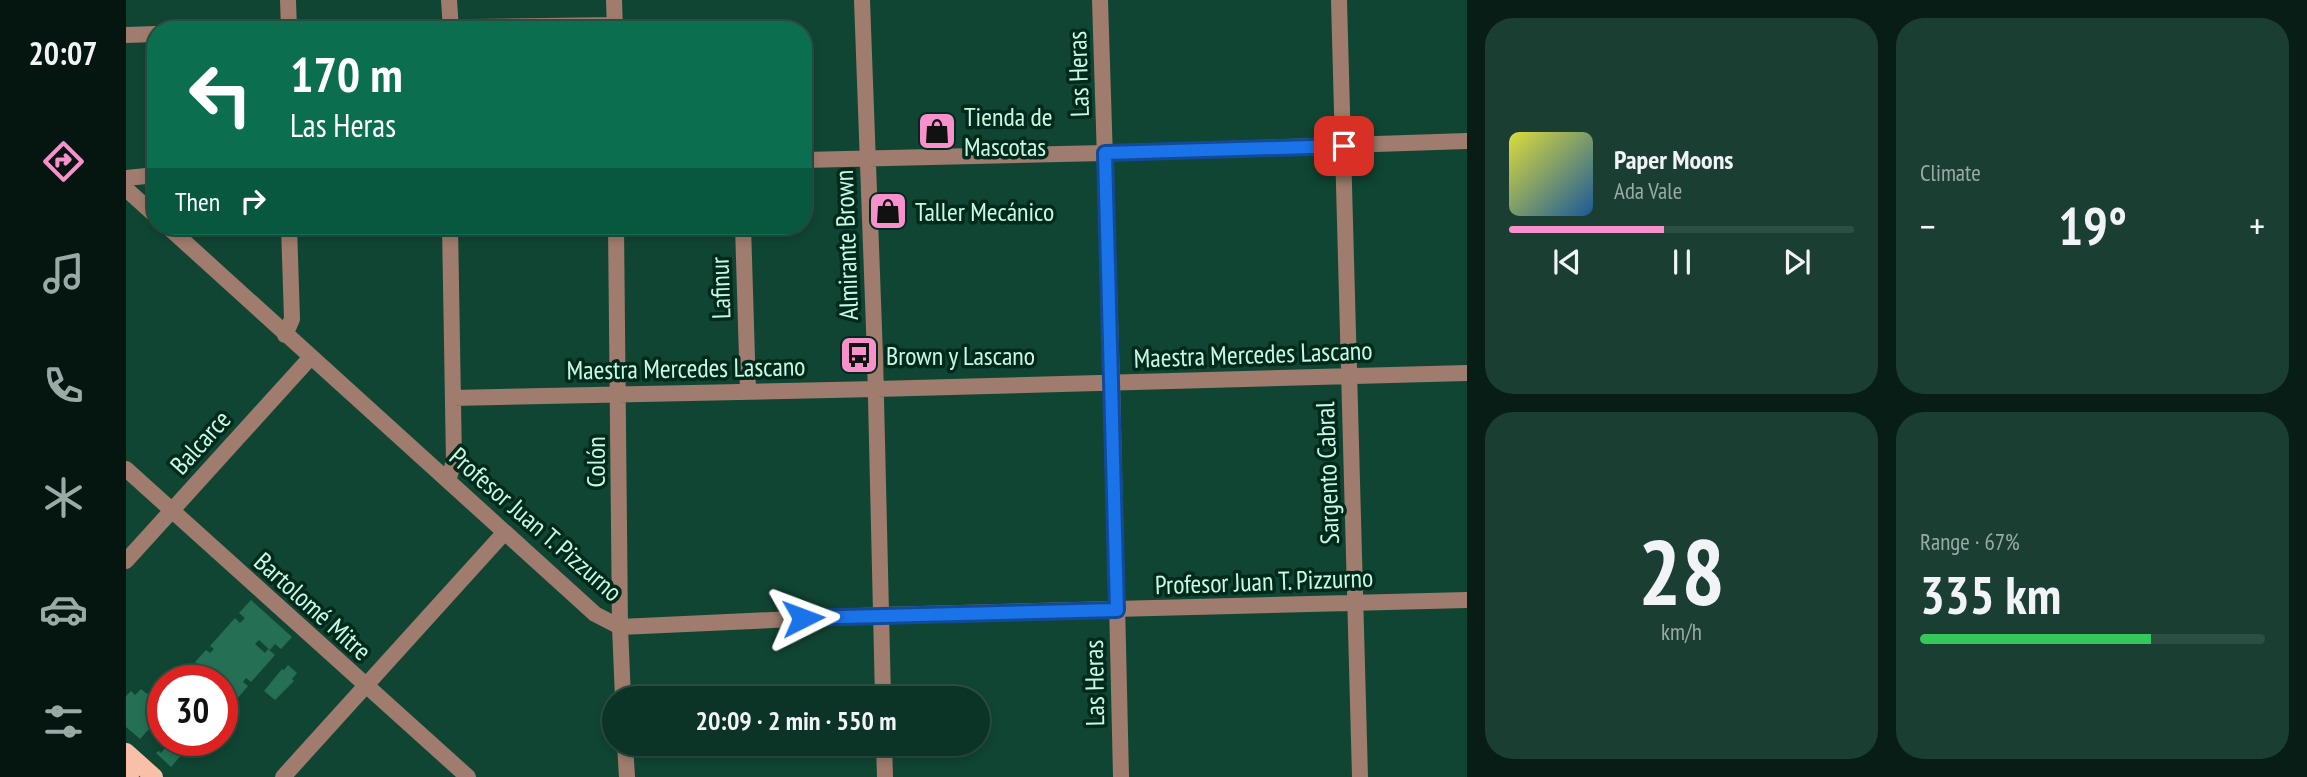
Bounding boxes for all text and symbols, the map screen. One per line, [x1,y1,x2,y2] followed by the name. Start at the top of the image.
[1060,30,1096,118] street label: Las Heras
[28,32,98,74] text: 20:07
[290,42,403,106] text: 170 m
[175,49,266,140] icon: left
[964,100,1053,163] place label: Tienda de Mascotas
[290,104,396,146] text: Las Heras
[916,110,958,152] shop icon: Tienda de Mascotas
[1314,116,1374,176] pin
[1325,127,1363,165] icon: arrive
[39,137,88,186] icon: directions
[1614,143,1733,176] text: Paper Moons
[1920,158,1981,187] text: Climate
[827,169,865,321] street label: Almirante Brown
[1614,176,1682,205] text: Ada Vale
[234,182,272,220] icon: right
[175,185,220,218] text: Then
[867,190,909,232] shop icon: Taller Mecánico
[2058,192,2127,259] text: 19°
[915,195,1054,228] place label: Taller Mecánico
[1920,201,1936,250] text: −
[2249,201,2265,250] text: +
[1548,243,1586,281] icon: previous
[1663,243,1701,281] icon: pause
[1778,243,1816,281] icon: next
[39,249,88,298] icon: music
[702,256,738,320] street label: Lafinur
[1133,333,1373,375] street label: Maestra Mercedes Lascano
[838,334,880,376] bus stop icon: Brown y Lascano
[886,339,1035,372] place label: Brown y Lascano
[566,349,806,387] street label: Maestra Mercedes Lascano
[39,361,88,410] icon: phone
[1308,401,1346,545] street label: Sargento Cabral
[163,403,237,481] street label: Balcarce
[579,436,612,488] street label: Colón
[443,440,629,608] street label: Profesor Juan T. Pizzurno
[39,473,88,522] icon: climate
[1638,512,1725,630] text: 28
[1920,527,2020,556] text: Range · 67%
[248,545,378,667] street label: Bartolomé Mitre
[1154,561,1374,601] street label: Profesor Juan T. Pizzurno
[1920,561,2061,628] text: 335 km
[766,581,840,655] position arrow
[39,585,88,634] icon: car
[1661,617,1702,646] text: km/h
[1077,640,1111,726] street label: Las Heras
[147,665,238,756] speed limit sign: 30
[39,697,88,746] icon: filters
[696,704,896,737] text: 20:09 · 2 min · 550 m

